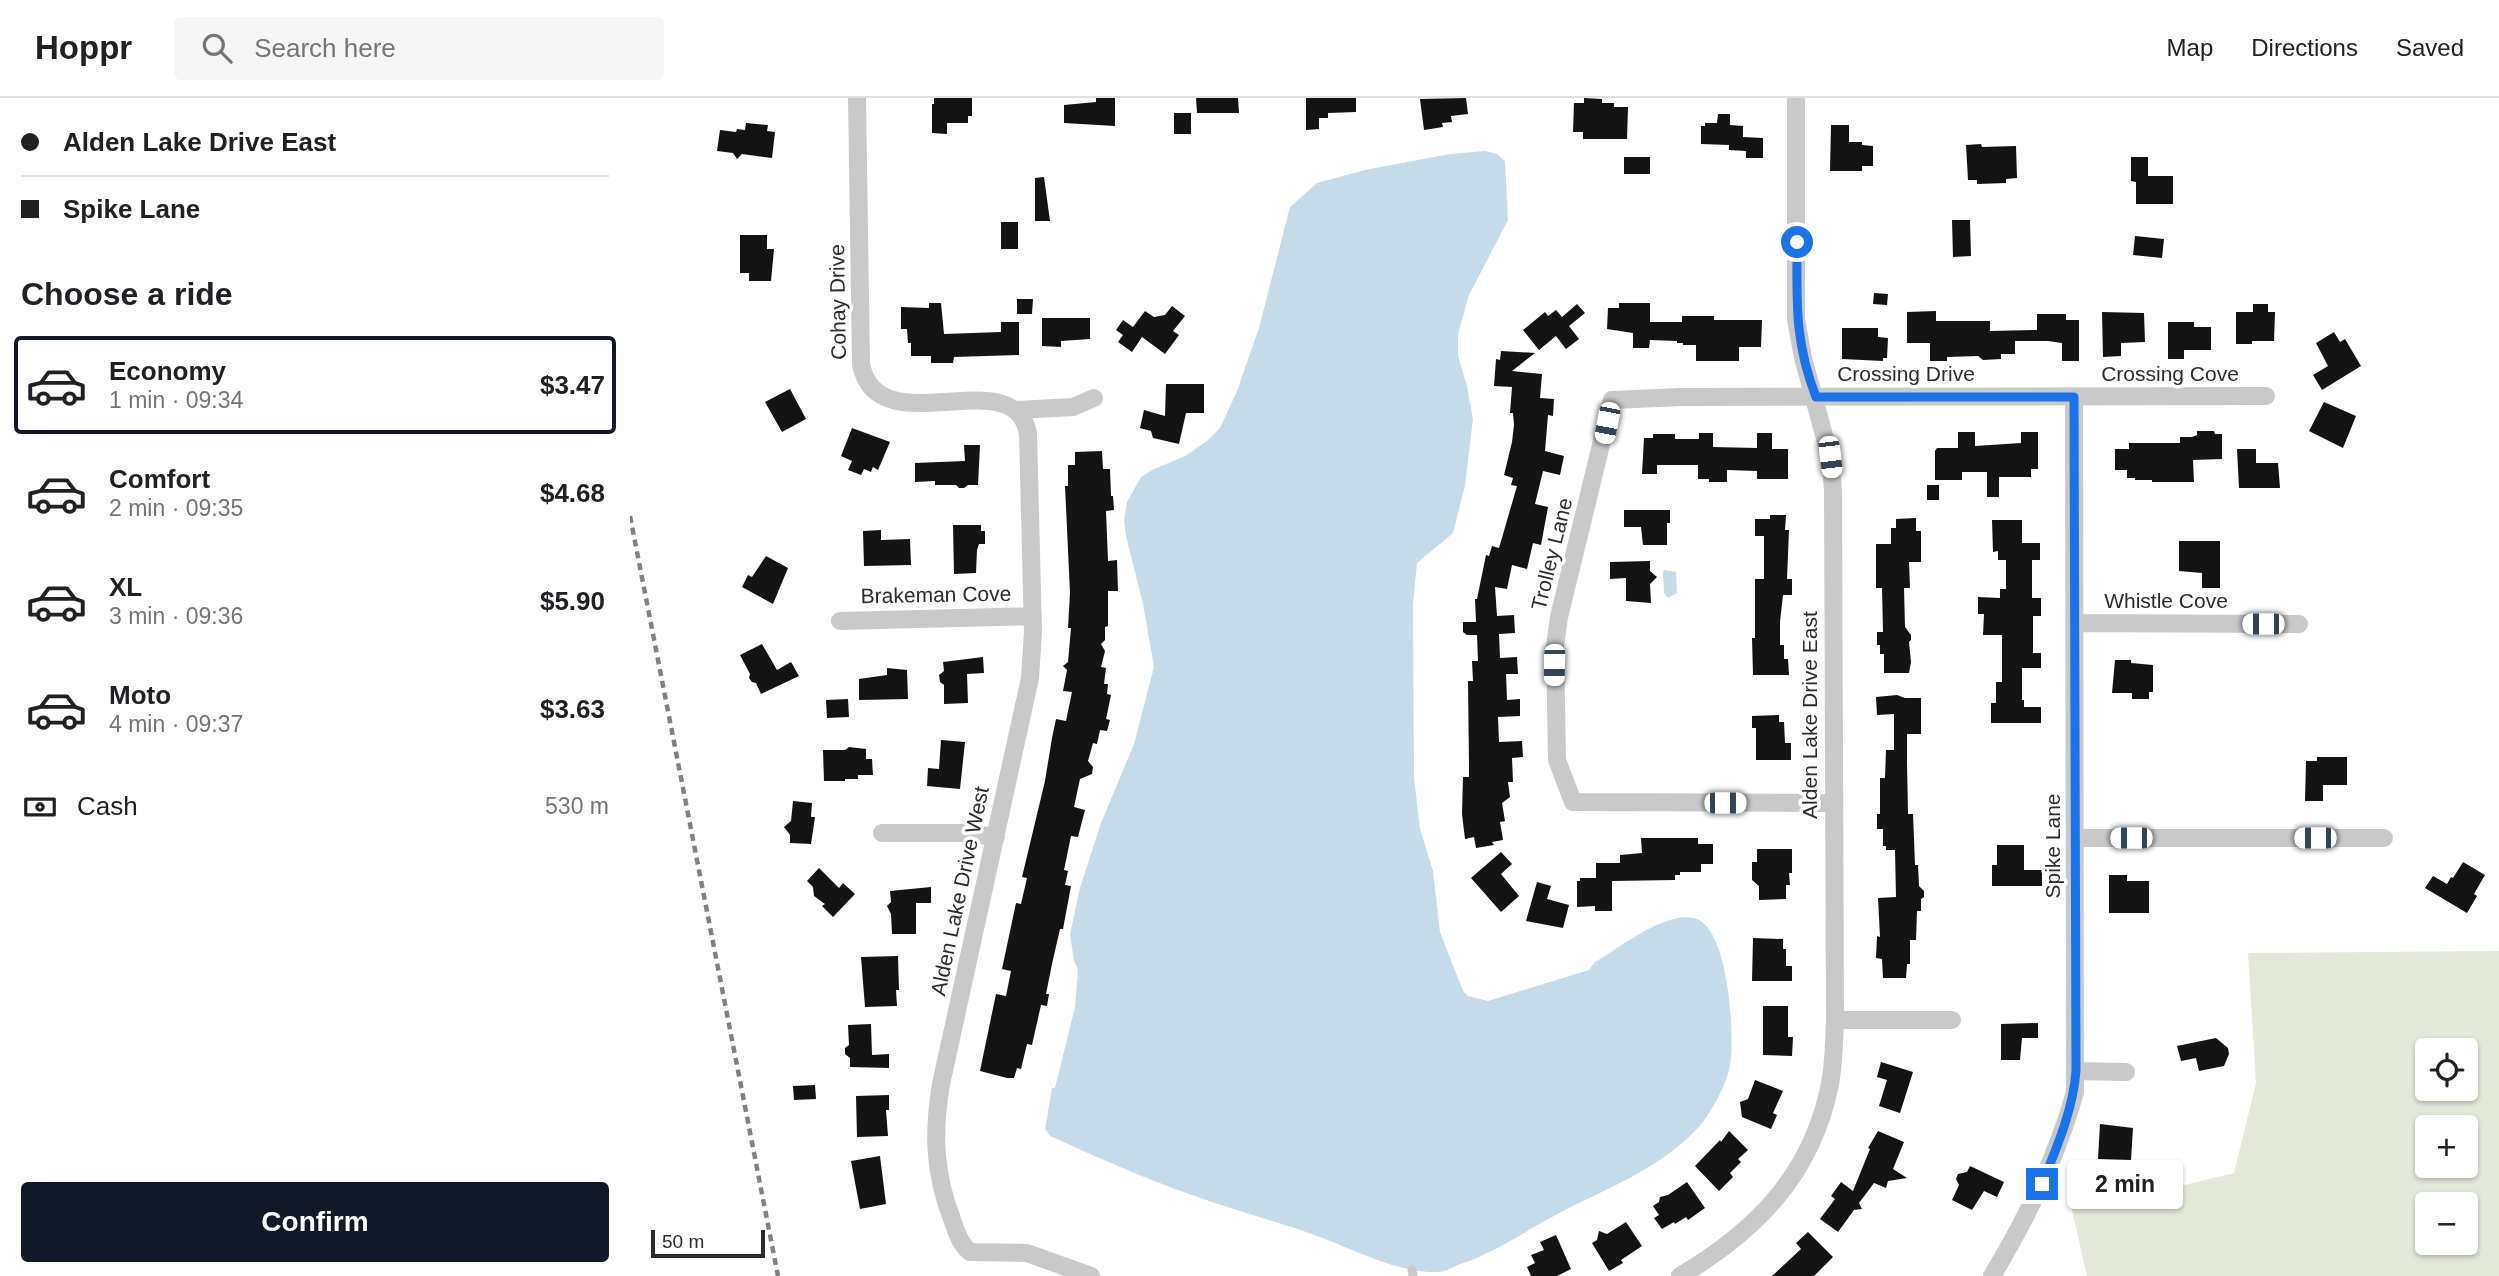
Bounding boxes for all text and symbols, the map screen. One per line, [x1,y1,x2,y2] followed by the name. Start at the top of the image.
[174,17,664,80] search box
[35,29,132,66] text: Hoppr
[198,29,236,67] icon: search
[254,33,396,63] text: Search here
[2167,34,2213,61] text: Map
[2251,34,2358,61] text: Directions
[2396,34,2464,61] text: Saved
[63,127,336,157] text: Alden Lake Drive East
[63,194,200,224] text: Spike Lane
[1781,226,1813,258] route start
[825,244,850,360] street label: Cohay Drive
[21,276,233,312] text: Choose a ride
[25,354,88,417] icon: car
[109,356,226,386] text: Economy
[1837,362,1975,385] street label: Crossing Drive
[2101,362,2239,385] street label: Crossing Cove
[540,370,605,400] text: $3.47
[109,387,243,413] text: 1 min · 09:34
[1593,400,1622,446] car
[1818,435,1843,479] car
[25,462,88,525] icon: car
[109,464,210,494] text: Comfort
[540,478,605,508] text: $4.68
[109,495,243,521] text: 2 min · 09:35
[1526,495,1577,612] street label: Trolley Lane
[25,570,88,633] icon: car
[109,572,142,602] text: XL
[861,582,1011,607] street label: Brakeman Cove
[540,586,605,616] text: $5.90
[2104,589,2228,612] street label: Whistle Cove
[109,603,243,629] text: 3 min · 09:36
[1798,611,1821,819] street label: Alden Lake Drive East
[2243,614,2285,635] car
[1544,644,1565,686] car
[25,678,88,741] icon: car
[109,680,171,710] text: Moto
[540,694,605,724] text: $3.63
[109,711,243,737] text: 4 min · 09:37
[926,784,993,998] street label: Alden Lake Drive West
[21,788,59,826] icon: cash
[77,791,138,821] text: Cash
[545,793,609,819] text: 530 m
[1705,793,1747,814] car
[2041,793,2064,899] street label: Spike Lane
[2111,828,2153,849] car
[2295,828,2337,849] car
[2415,1038,2478,1255] map controls
[2415,1038,2478,1101] button: locate
[2415,1115,2478,1178] button: +
[2066,1160,2182,1208] callout: 2 min
[2026,1168,2058,1200] route end
[2095,1171,2155,1197] text: 2 min
[21,1182,609,1262] button: Confirm
[2415,1192,2478,1255] button: −
[651,1227,765,1259] scale bar
[662,1231,704,1252] text: 50 m

